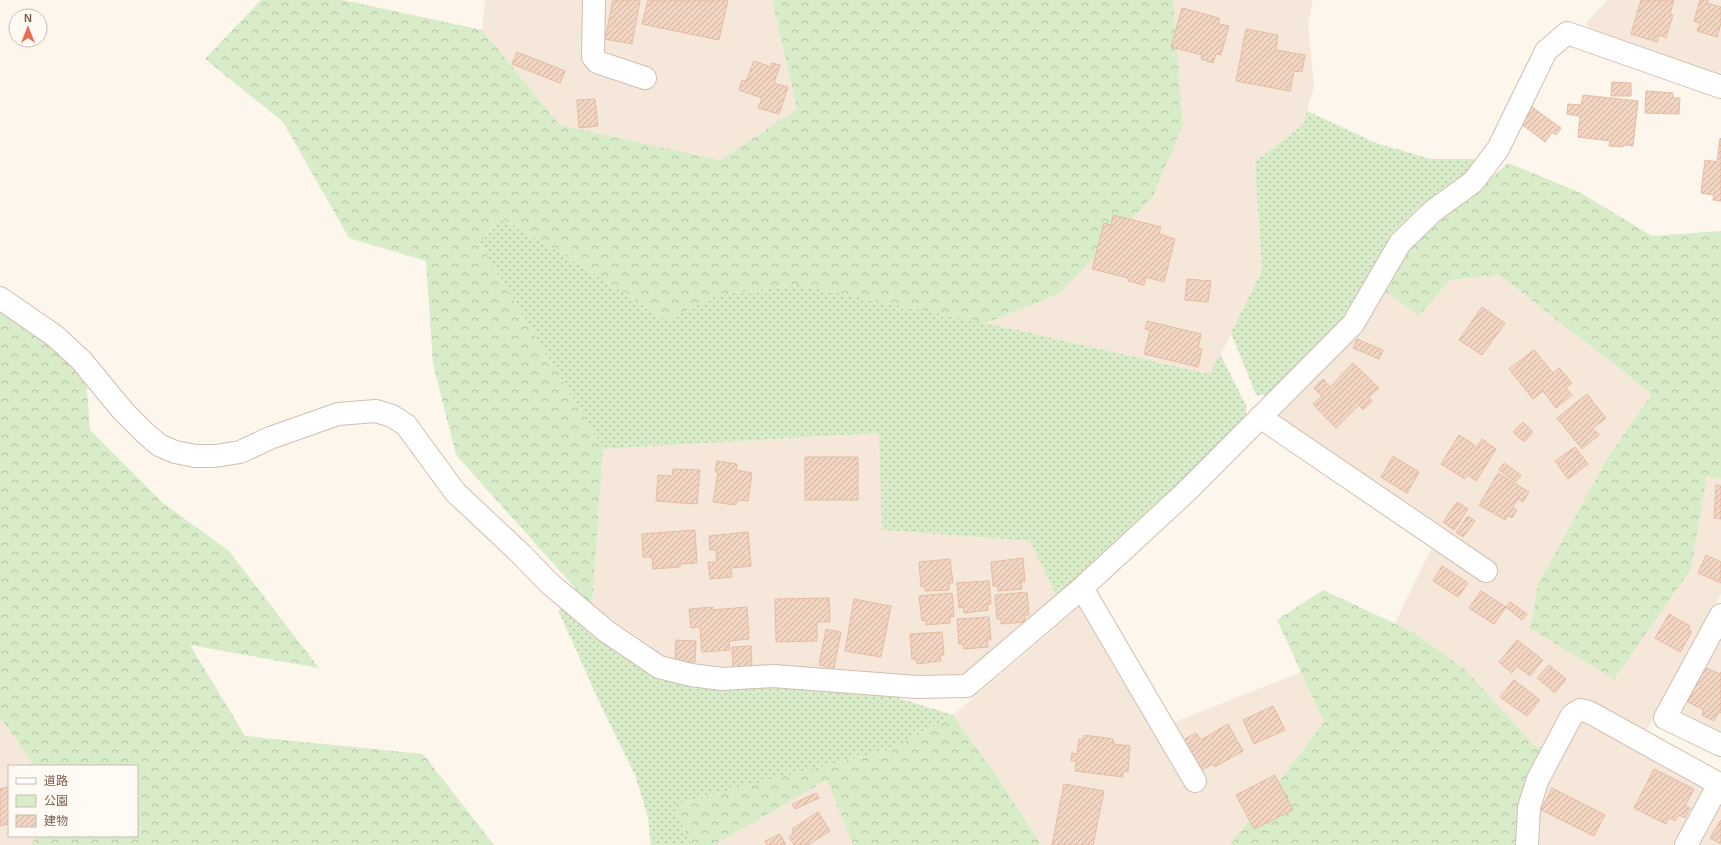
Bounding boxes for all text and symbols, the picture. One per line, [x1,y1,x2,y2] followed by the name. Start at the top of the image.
[8,8,48,48] north arrow
[24,12,32,24] text: N
[8,765,138,837] legend
[44,774,68,788] text: 道路
[44,794,68,808] text: 公園
[44,814,68,828] text: 建物

